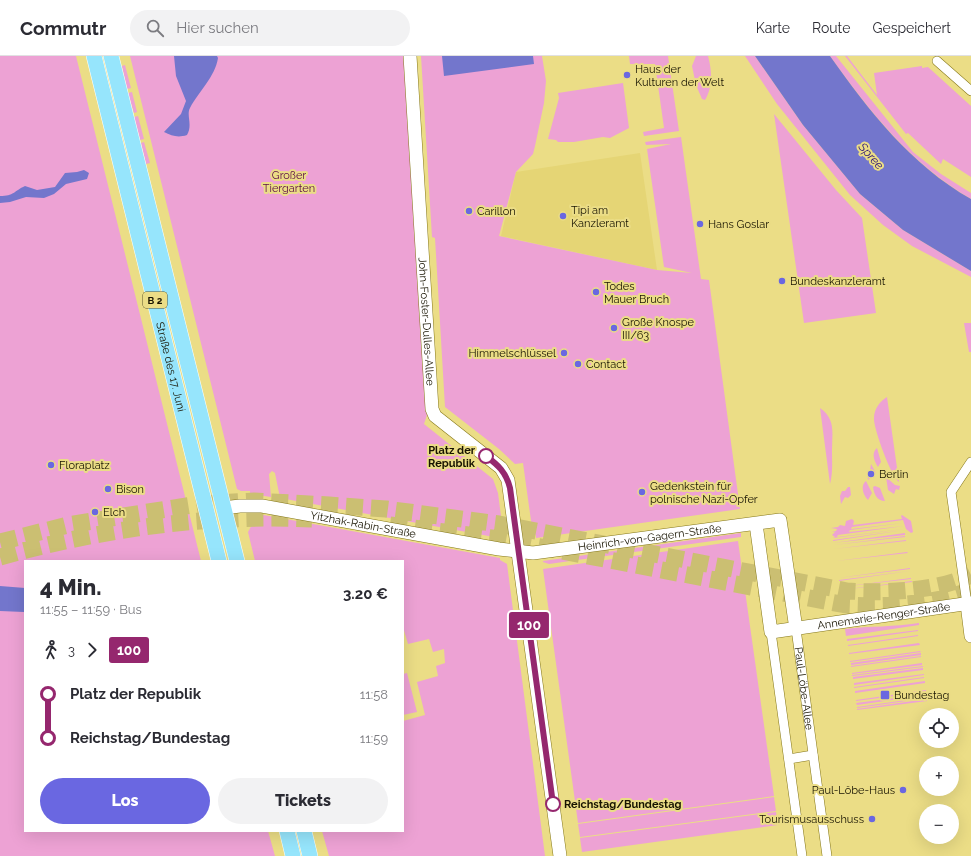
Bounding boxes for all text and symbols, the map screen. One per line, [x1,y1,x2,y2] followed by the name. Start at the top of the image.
[130,10,410,46] search box
[20,17,106,39] text: Commutr
[144,17,166,39] icon: search
[176,19,259,37] text: Hier suchen
[756,20,790,36] text: Karte
[812,20,850,36] text: Route
[872,20,951,36] text: Gespeichert
[635,63,725,89] place label: Haus der Kulturen der Welt
[622,70,632,80] marker: Haus der Kulturen der Welt
[855,139,887,173] water label: Spree
[263,169,315,195] park label: Großer Tiergarten
[571,204,629,230] place label: Tipi am Kanzleramt
[477,205,516,218] place label: Carillon
[464,206,474,216] marker: Carillon
[558,211,568,221] marker: Tipi am Kanzleramt
[708,218,769,231] place label: Hans Goslar
[695,219,705,229] marker: Hans Goslar
[416,257,437,387] street label: John-Foster-Dulles-Allee
[790,275,886,288] place label: Bundeskanzleramt
[777,276,787,286] marker: Bundeskanzleramt
[604,280,669,306] place label: Todes Mauer Bruch
[591,287,601,297] marker: Todes Mauer Bruch
[143,292,167,308] road number: B 2
[622,316,695,342] place label: Große Knospe III/63
[153,321,188,413] street label: Straße des 17. Juni
[609,323,619,333] marker: Große Knospe III/63
[468,347,556,360] place label: Himmelschlüssel
[559,348,569,358] marker: Himmelschlüssel
[586,358,626,371] place label: Contact
[573,359,583,369] marker: Contact
[428,444,476,470] place label: Platz der Republik
[478,448,494,464] marker: Platz der Republik
[59,459,110,472] place label: Floraplatz
[46,460,56,470] marker: Floraplatz
[879,468,908,481] place label: Berlin
[866,469,876,479] marker: Berlin
[650,480,758,506] place label: Gedenkstein für polnische Nazi-Opfer
[116,483,144,496] place label: Bison
[103,484,113,494] marker: Bison
[637,487,647,497] marker: Gedenkstein für polnische Nazi-Opfer
[103,506,125,519] place label: Elch
[90,507,100,517] marker: Elch
[309,509,418,541] street label: Yitzhak-Rabin-Straße
[577,522,723,554] street label: Heinrich-von-Gagern-Straße
[40,574,101,600] text: 4 Min.
[343,585,388,603] text: 3.20 €
[817,600,952,632] street label: Annemarie-Renger-Straße
[40,602,142,617] text: 11:55 – 11:59 · Bus
[506,612,552,638] line badge: 100
[517,617,541,633] text: 100
[40,639,62,661] icon: walk
[81,639,103,661] icon: forward
[117,642,141,658] text: 100
[68,643,75,658] text: 3
[792,646,816,731] street label: Paul-Löbe-Allee
[70,685,201,703] text: Platz der Republik
[360,687,388,702] text: 11:58
[879,689,891,701] marker: Bundestag
[894,689,949,702] place label: Bundestag
[919,708,959,844] map controls
[919,708,959,748] button: locate
[70,729,230,747] text: Reichstag/Bundestag
[360,731,388,746] text: 11:59
[919,756,959,796] button: +
[40,778,210,824] button: Los
[218,778,388,824] button: Tickets
[812,784,895,797] place label: Paul-Löbe-Haus
[898,785,908,795] marker: Paul-Löbe-Haus
[545,796,561,812] marker: Reichstag/Bundestag
[564,798,681,811] place label: Reichstag/Bundestag
[919,804,959,844] button: −
[759,813,864,826] place label: Tourismusausschuss
[867,814,877,824] marker: Tourismusausschuss

